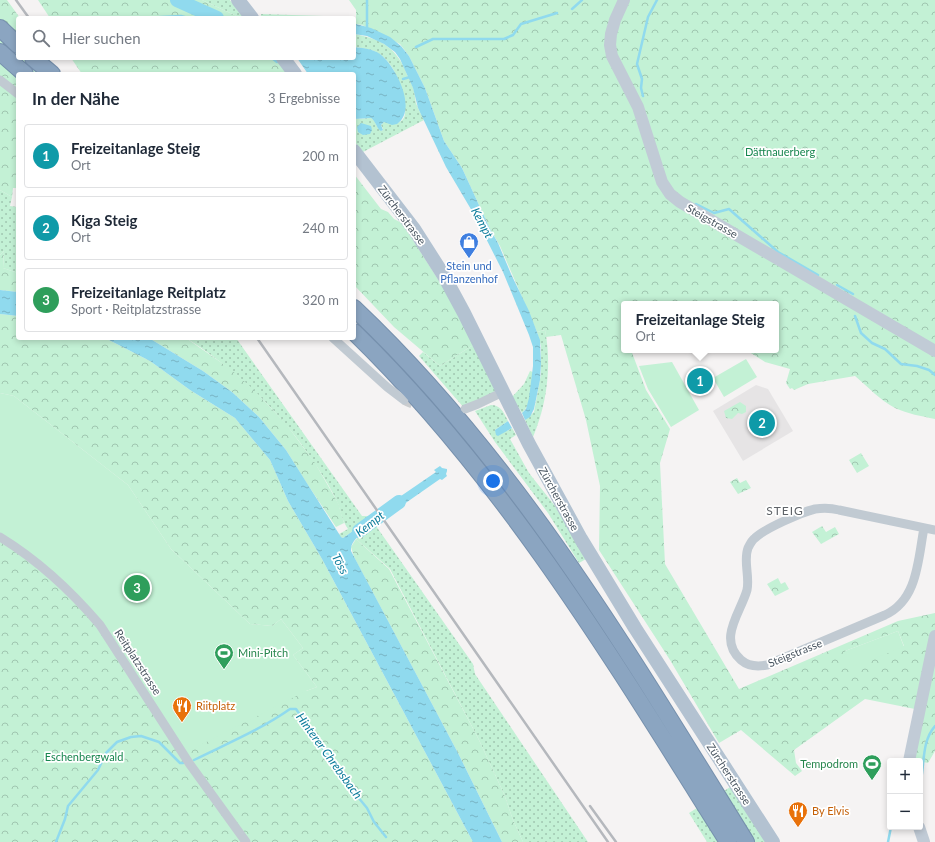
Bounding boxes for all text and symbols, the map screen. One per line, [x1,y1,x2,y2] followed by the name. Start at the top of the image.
[16,16,356,60] search box
[30,27,52,49] icon: search
[62,29,141,47] text: Hier suchen
[32,88,120,109] text: In der Nähe
[268,90,340,106] text: 3 Ergebnisse
[71,139,200,157] text: Freizeitanlage Steig
[745,145,815,158] park label: Dättnauerberg
[42,148,50,164] text: 1
[302,148,339,164] text: 200 m
[71,157,91,173] text: Ort
[376,182,429,247] street label: Zürcherstrasse
[684,201,740,241] street label: Steigstrasse
[468,205,497,241] water label: Kempt
[71,211,137,229] text: Kiga Steig
[42,220,50,236] text: 2
[302,220,339,236] text: 240 m
[71,229,91,245] text: Ort
[458,231,480,259] shop icon: Stein und Pflanzenhof
[440,259,498,285] place label: Stein und Pflanzenhof
[71,283,226,301] text: Freizeitanlage Reitplatz
[42,292,50,308] text: 3
[302,292,339,308] text: 320 m
[71,301,201,317] text: Sport · Reitplatzstrasse
[621,301,779,353] popup
[635,310,765,328] text: Freizeitanlage Steig
[635,328,655,344] text: Ort
[687,366,713,396] pin: 1
[749,408,775,438] pin: 2
[537,465,582,533] street label: Zürcherstrasse
[483,471,503,491] your location
[766,503,804,518] district label: STEIG
[352,507,388,540] water label: Kempt
[329,551,352,577] water label: Töss
[124,573,150,603] pin: 3
[112,627,165,697] street label: Reitplatzstrasse
[766,636,824,669] street label: Steigstrasse
[213,642,235,670] sports icon: Mini-Pitch
[238,646,288,659] place label: Mini-Pitch
[171,695,193,723] restaurant icon: Riitplatz
[196,699,235,712] place label: Riitplatz
[293,710,366,802] water label: Hinterer Chrebsbach
[705,740,754,807] street label: Zürcherstrasse
[45,750,123,763] park label: Eschenbergwald
[861,753,883,781] sports icon: Tempodrom
[800,757,858,770] place label: Tempodrom
[887,758,923,830] map controls
[887,758,923,794] button: +
[887,794,923,830] button: −
[787,800,809,828] restaurant icon: By Elvis
[812,804,849,817] place label: By Elvis

